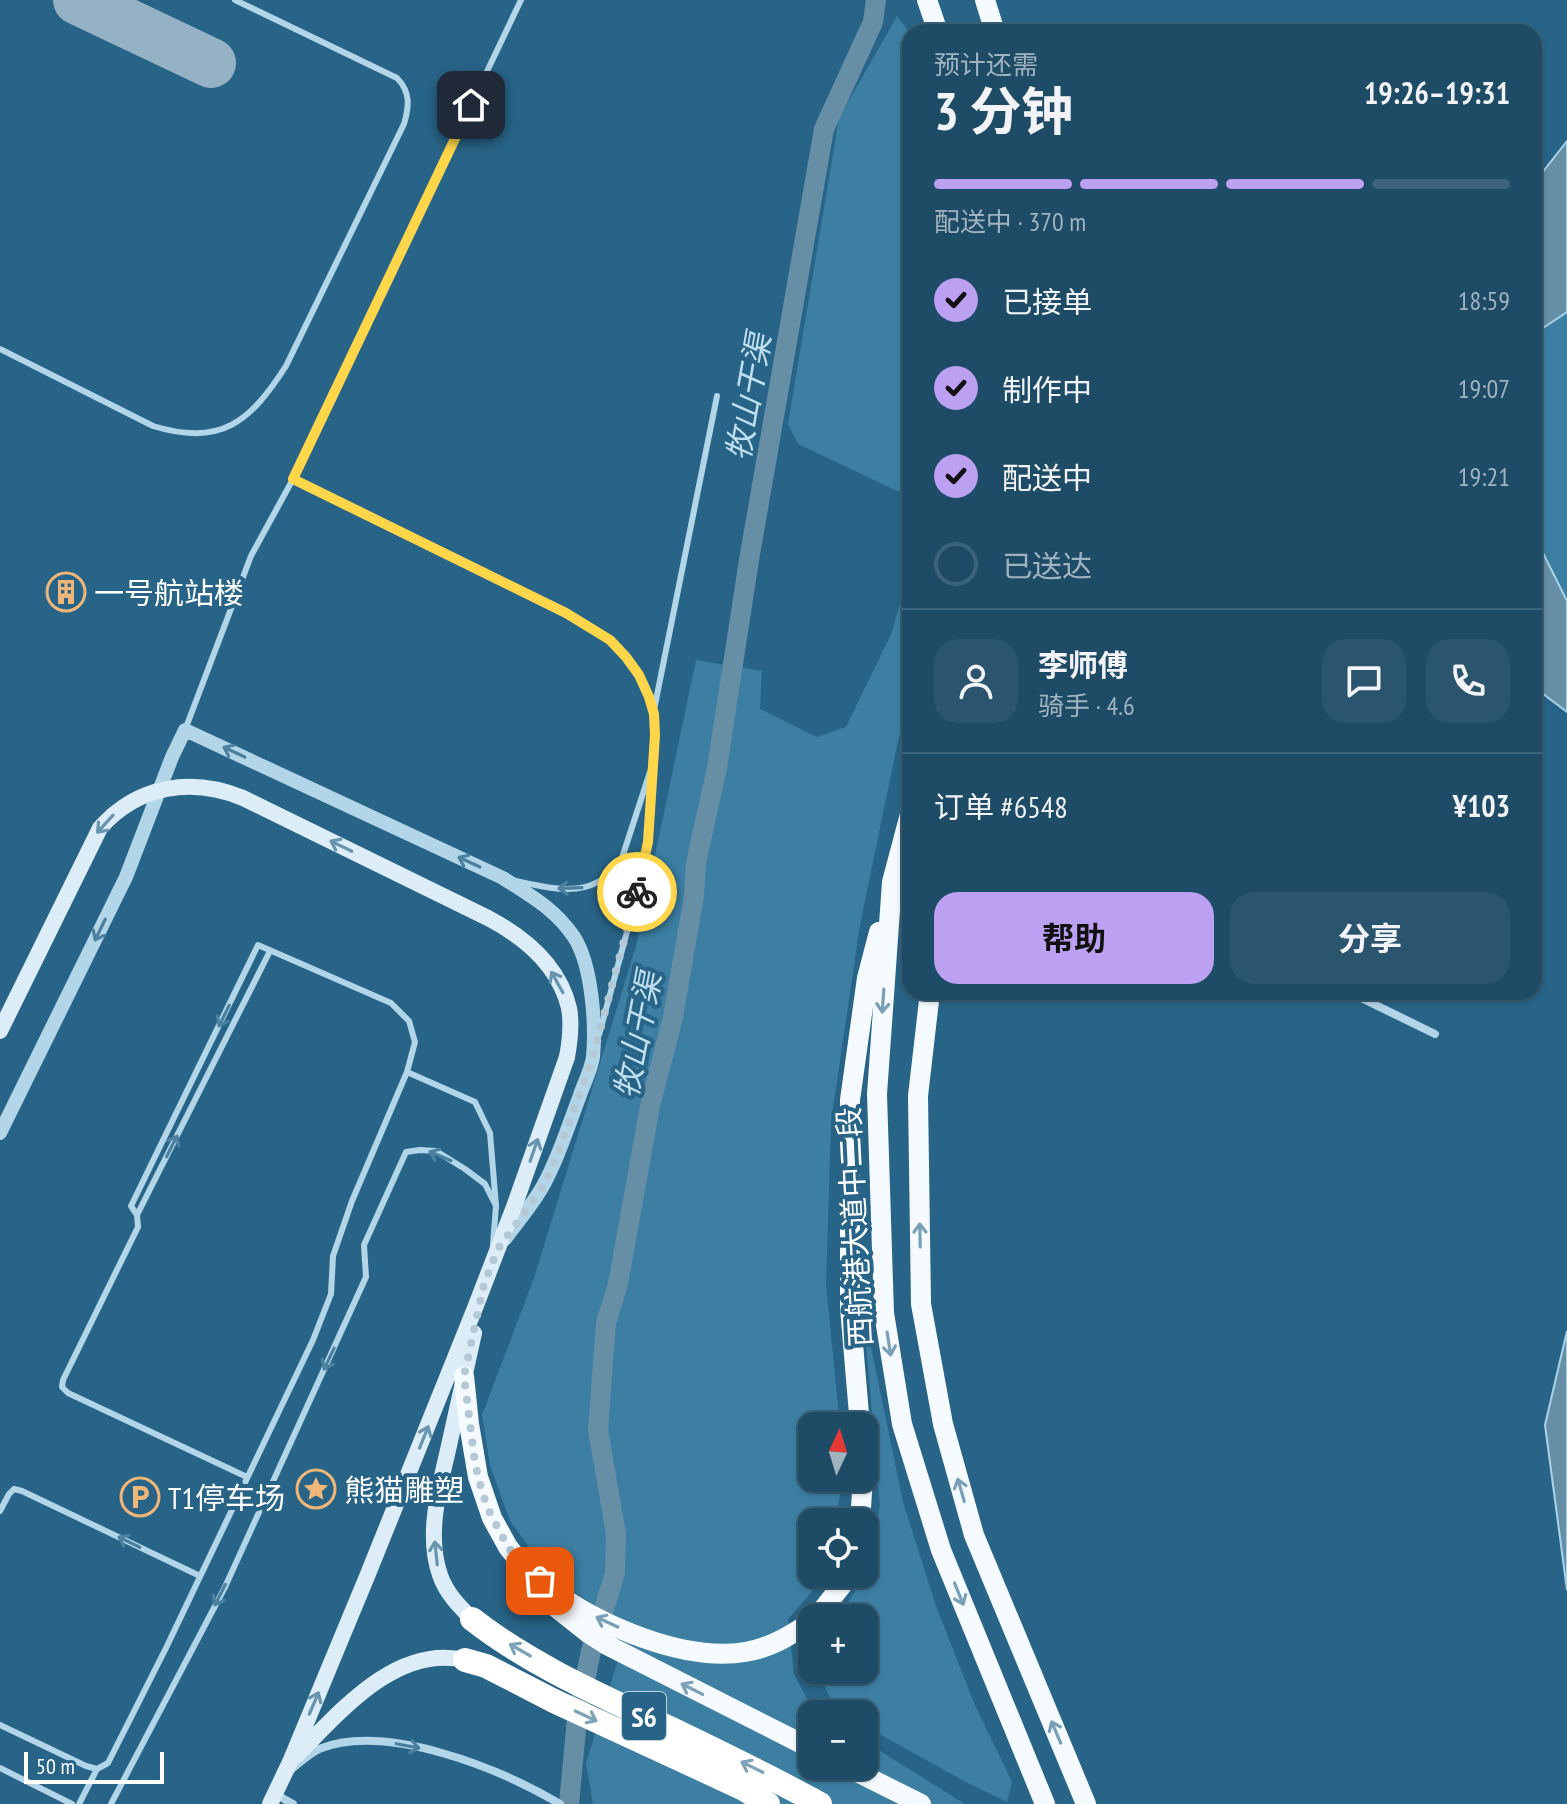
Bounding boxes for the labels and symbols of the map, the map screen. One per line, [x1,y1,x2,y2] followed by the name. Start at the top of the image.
[437,71,505,139] pin
[716,326,780,464] water label: 牧山干渠
[45,571,87,613] building icon: 一号航站楼
[94,573,244,612] place label: 一号航站楼
[222,743,246,758] one-way arrow
[96,814,114,834] one-way arrow
[329,838,353,853] one-way arrow
[597,852,677,932] courier
[457,854,481,869] one-way arrow
[557,881,584,896] one-way arrow
[91,918,107,942] one-way arrow
[604,964,671,1102] water label: 牧山干渠
[549,971,565,994] one-way arrow
[875,987,890,1014] one-way arrow
[215,1003,231,1027] one-way arrow
[828,1106,880,1348] street label: 西航港大道中二段
[165,1134,180,1158] one-way arrow
[528,1138,543,1163] one-way arrow
[428,1148,453,1162] one-way arrow
[912,1222,928,1249] one-way arrow
[883,1331,898,1356] one-way arrow
[321,1347,336,1371] one-way arrow
[798,1412,878,1492] north arrow
[417,1425,432,1450] one-way arrow
[295,1468,337,1510] place icon: 熊猫雕塑
[344,1470,464,1509] place label: 熊猫雕塑
[119,1476,161,1518] parking icon: T1停车场
[168,1478,285,1517] place label: T1停车场
[953,1478,968,1503] one-way arrow
[118,1534,142,1550] one-way arrow
[428,1540,443,1567] one-way arrow
[506,1547,574,1615] pin
[952,1581,967,1606] one-way arrow
[212,1583,228,1607] one-way arrow
[596,1614,620,1629] one-way arrow
[508,1642,531,1658] one-way arrow
[681,1681,705,1696] one-way arrow
[308,1691,323,1716] one-way arrow
[622,1692,666,1740] road number: S6
[574,1709,598,1724] one-way arrow
[1048,1720,1062,1745] one-way arrow
[395,1740,420,1755] one-way arrow
[24,1748,164,1784] scale bar
[740,1759,764,1774] one-way arrow

